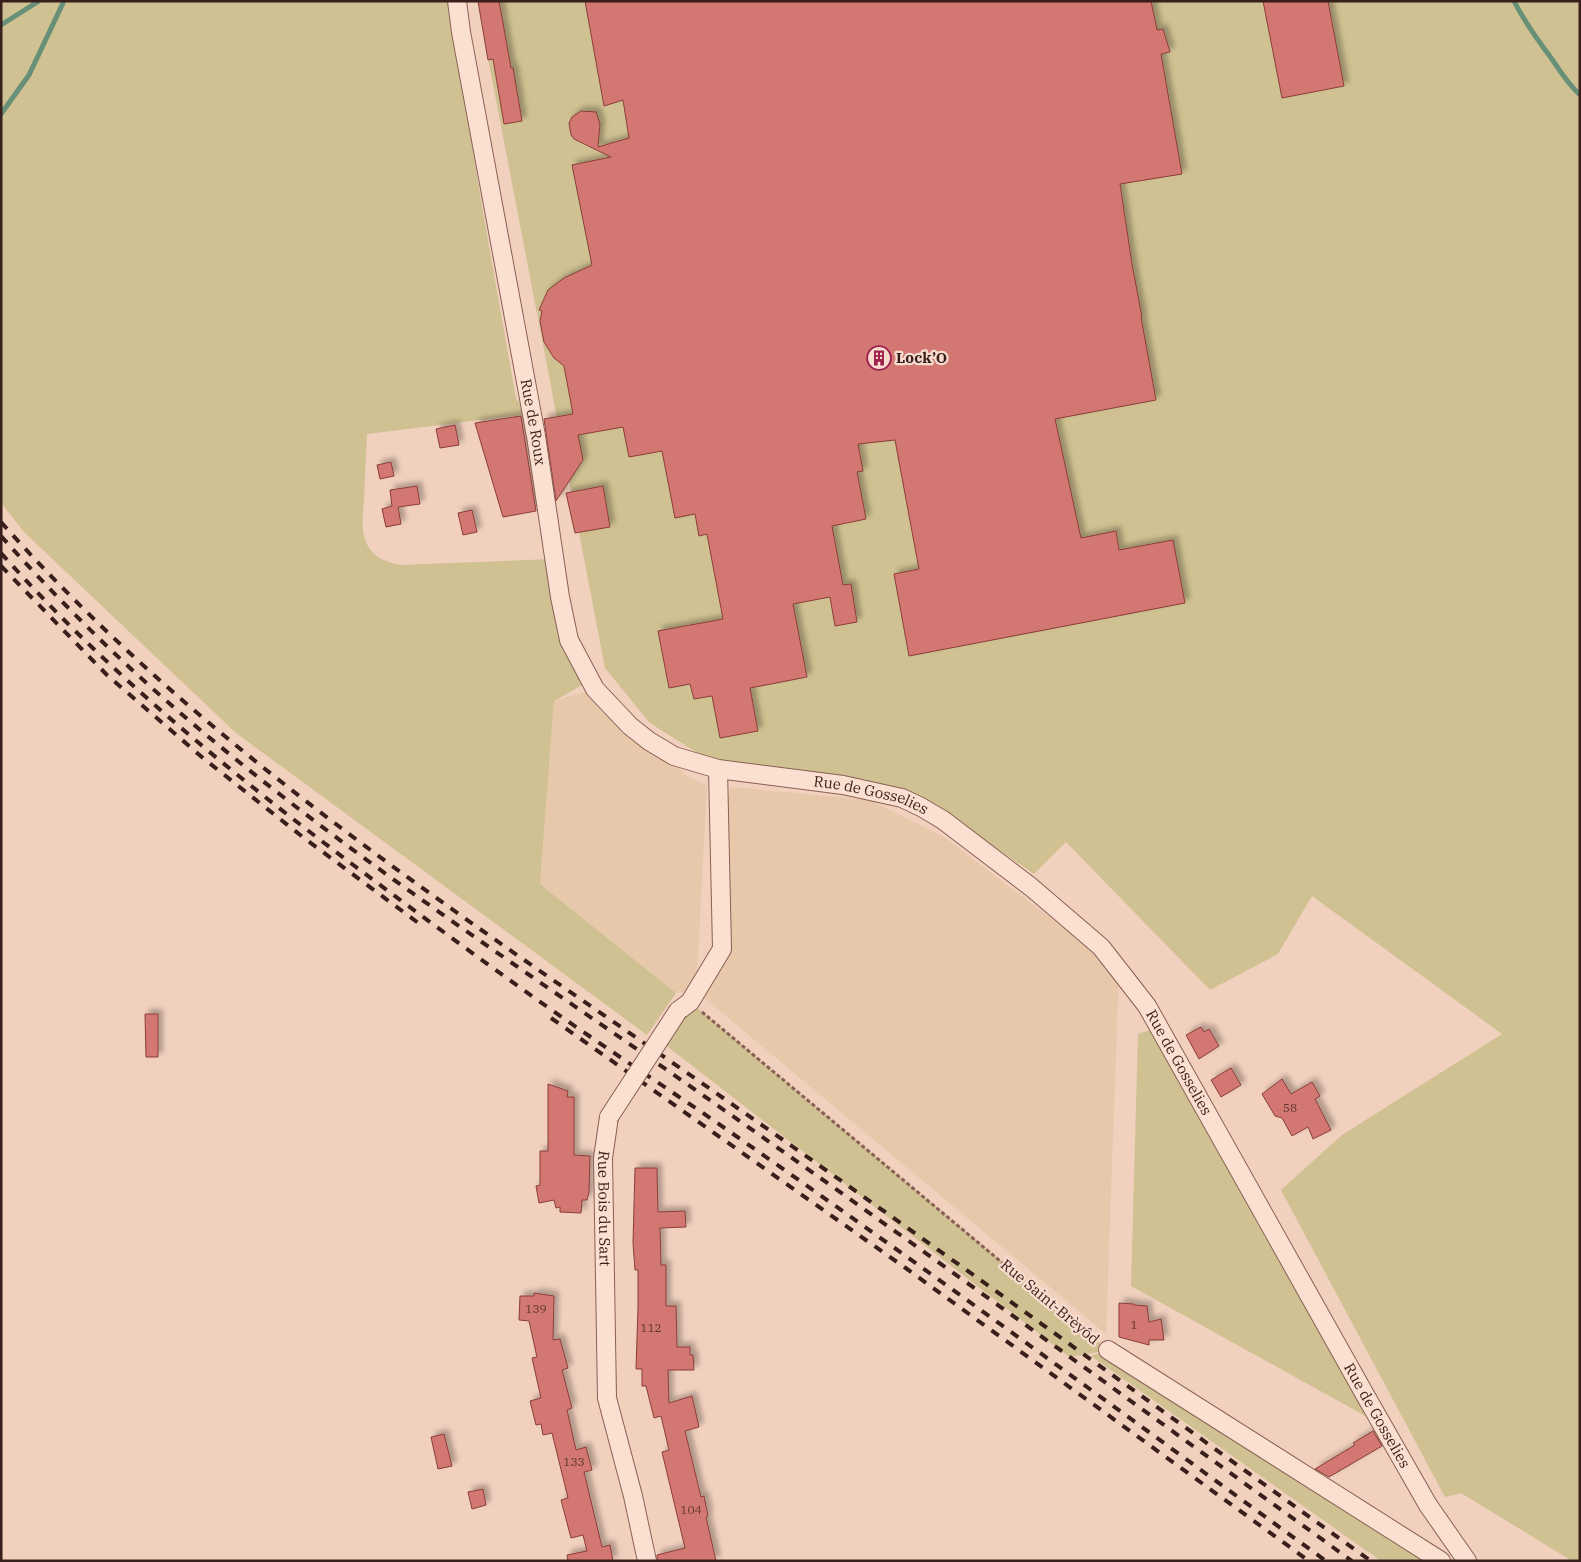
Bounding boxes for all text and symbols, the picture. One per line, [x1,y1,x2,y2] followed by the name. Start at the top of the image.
[866,345,892,371] building icon: Lock’O
[896,348,947,367] place label: Lock’O
[517,377,550,467] street label: Rue de Roux
[813,771,932,818] street label: Rue de Gosselies
[1142,1006,1216,1118] street label: Rue de Gosselies
[1283,1100,1297,1115] house number: 58
[594,1149,615,1267] street label: Rue Bois du Sart
[997,1255,1104,1349] street label: Rue Saint-Brèyôd
[525,1301,547,1316] house number: 139
[1130,1317,1138,1332] house number: 1
[640,1320,662,1335] house number: 112
[1340,1359,1415,1471] street label: Rue de Gosselies
[563,1454,585,1469] house number: 133
[680,1502,702,1517] house number: 104

